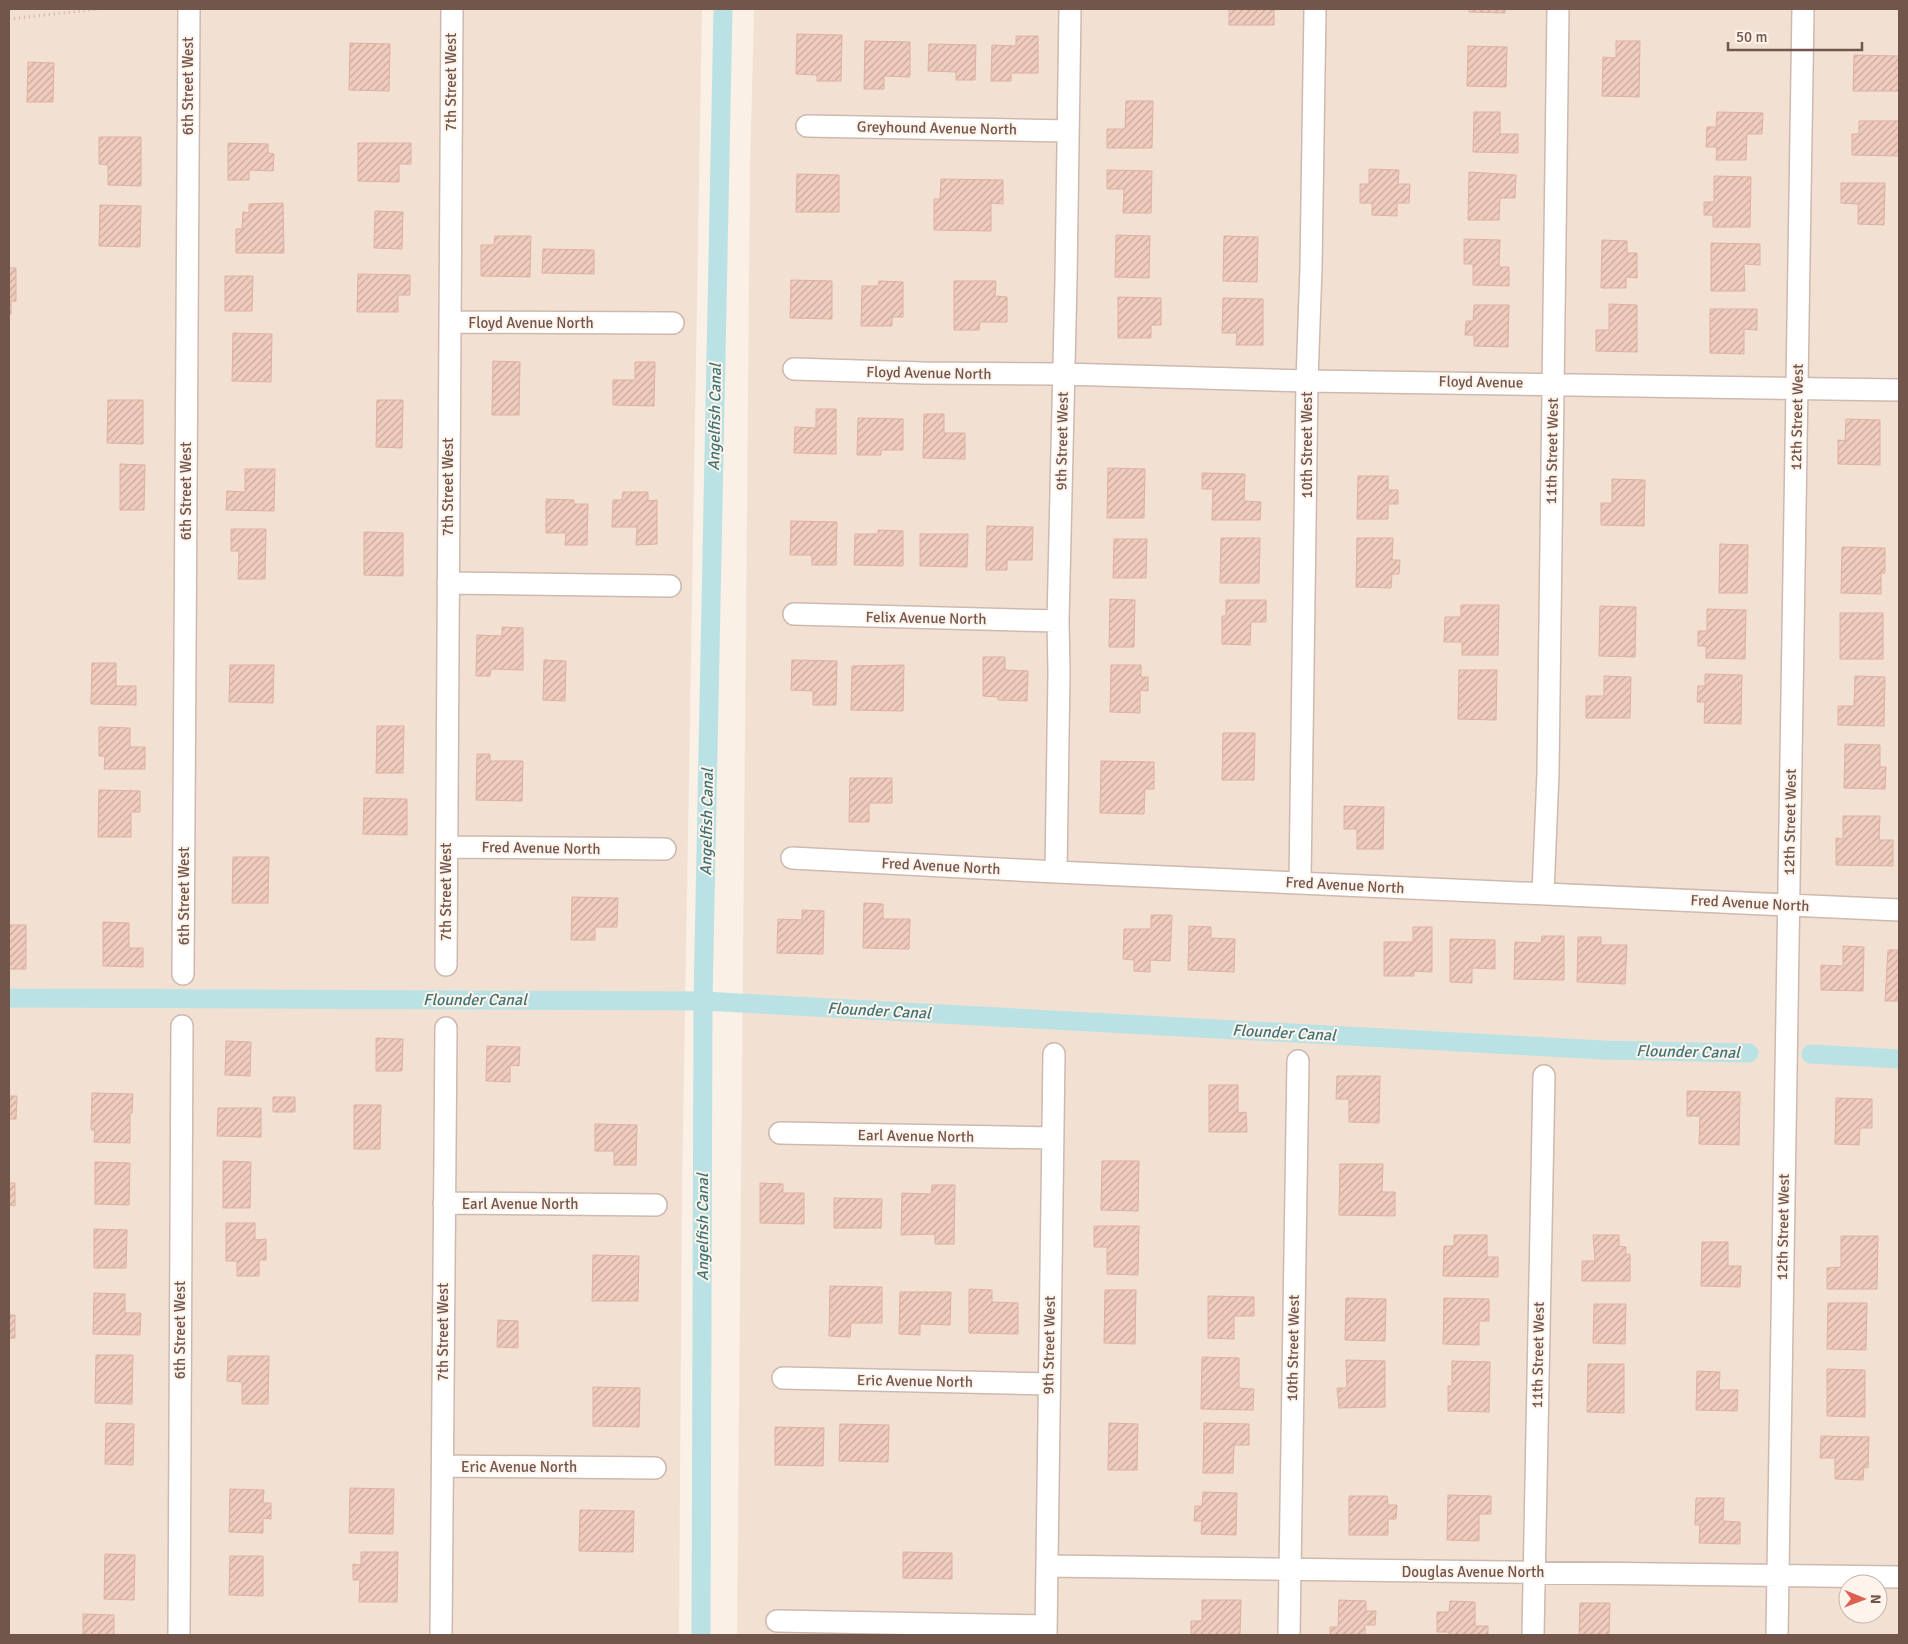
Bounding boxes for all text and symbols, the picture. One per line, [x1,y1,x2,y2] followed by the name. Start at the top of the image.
[1728,20,1862,52] scale bar
[1736,28,1767,46] text: 50 m
[442,33,460,131] street label: 7th Street West
[179,37,197,135] street label: 6th Street West
[857,118,1017,138] street label: Greyhound Avenue North
[468,314,594,332] street label: Floyd Avenue North
[704,362,726,471] water label: Angelfish Canal
[866,363,992,383] street label: Floyd Avenue North
[1787,363,1807,471] street label: 12th Street West
[1438,372,1524,392] street label: Floyd Avenue
[1052,392,1072,490] street label: 9th Street West
[1298,392,1316,498] street label: 10th Street West
[1542,397,1562,505] street label: 11th Street West
[439,438,457,536] street label: 7th Street West
[177,442,195,540] street label: 6th Street West
[865,608,987,628] street label: Felix Avenue North
[696,767,718,876] water label: Angelfish Canal
[1780,768,1800,876] street label: 12th Street West
[481,838,601,858] street label: Fred Avenue North
[437,843,455,941] street label: 7th Street West
[175,847,193,945] street label: 6th Street West
[881,854,1001,878] street label: Fred Avenue North
[1285,873,1405,897] street label: Fred Avenue North
[1690,891,1810,915] street label: Fred Avenue North
[423,990,528,1010] water label: Flounder Canal
[827,998,933,1024] water label: Flounder Canal
[1232,1020,1338,1046] water label: Flounder Canal
[1636,1041,1741,1063] water label: Flounder Canal
[858,1126,974,1146] street label: Earl Avenue North
[693,1172,713,1281] water label: Angelfish Canal
[1773,1173,1793,1281] street label: 12th Street West
[462,1195,578,1213] street label: Earl Avenue North
[171,1281,189,1379] street label: 6th Street West
[434,1283,452,1381] street label: 7th Street West
[1283,1294,1303,1402] street label: 10th Street West
[1039,1296,1059,1394] street label: 9th Street West
[1528,1301,1548,1409] street label: 11th Street West
[857,1371,973,1391] street label: Eric Avenue North
[461,1458,577,1476] street label: Eric Avenue North
[1401,1563,1545,1581] street label: Douglas Avenue North
[1838,1574,1888,1624] north arrow
[1867,1594,1884,1604] text: N

